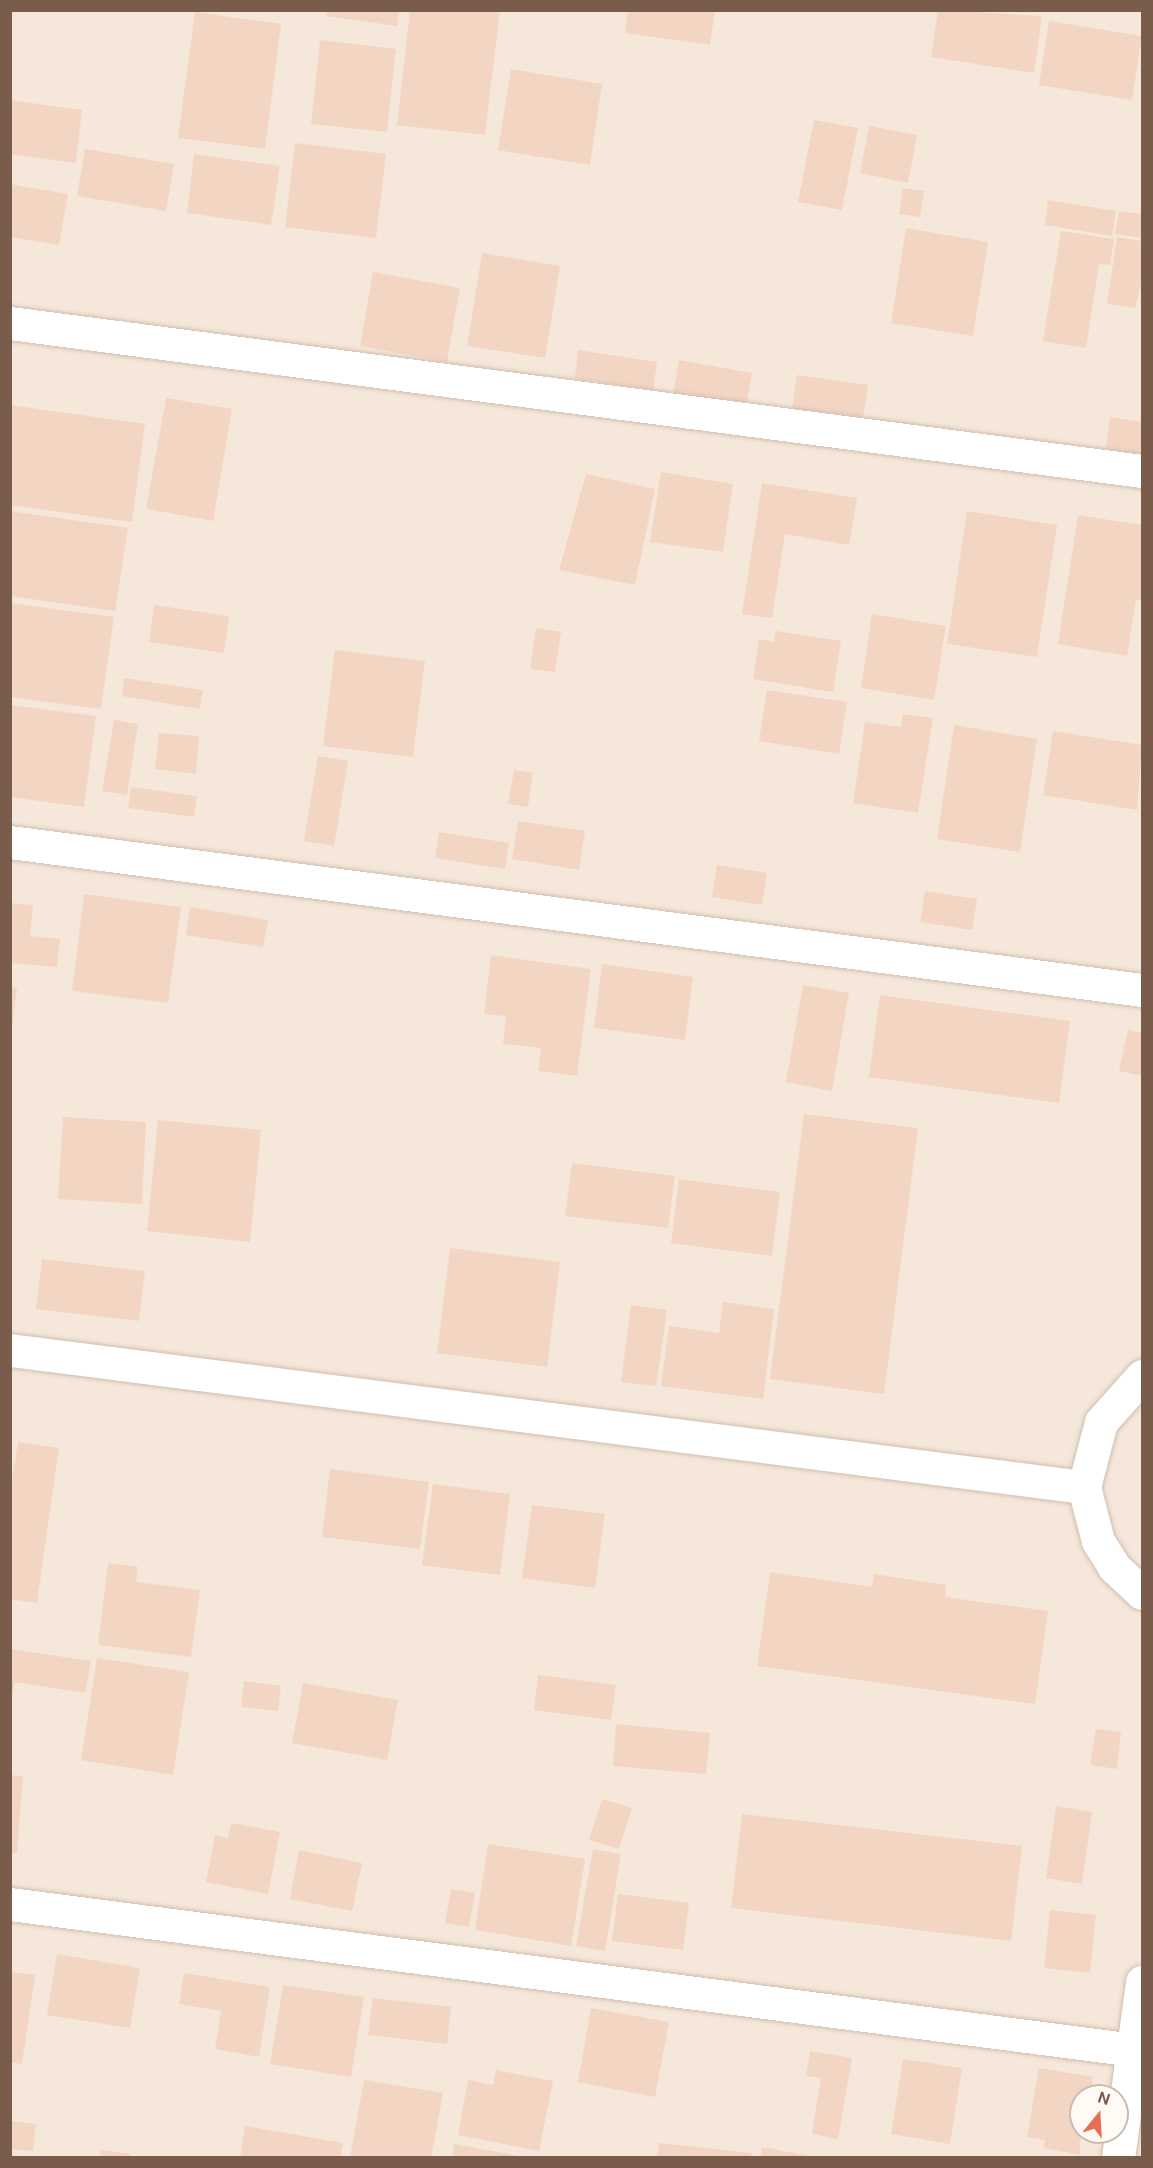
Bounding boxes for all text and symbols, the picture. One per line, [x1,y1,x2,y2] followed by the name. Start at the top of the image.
[1069,2084,1129,2144] north arrow
[1095,2087,1113,2110] text: N

